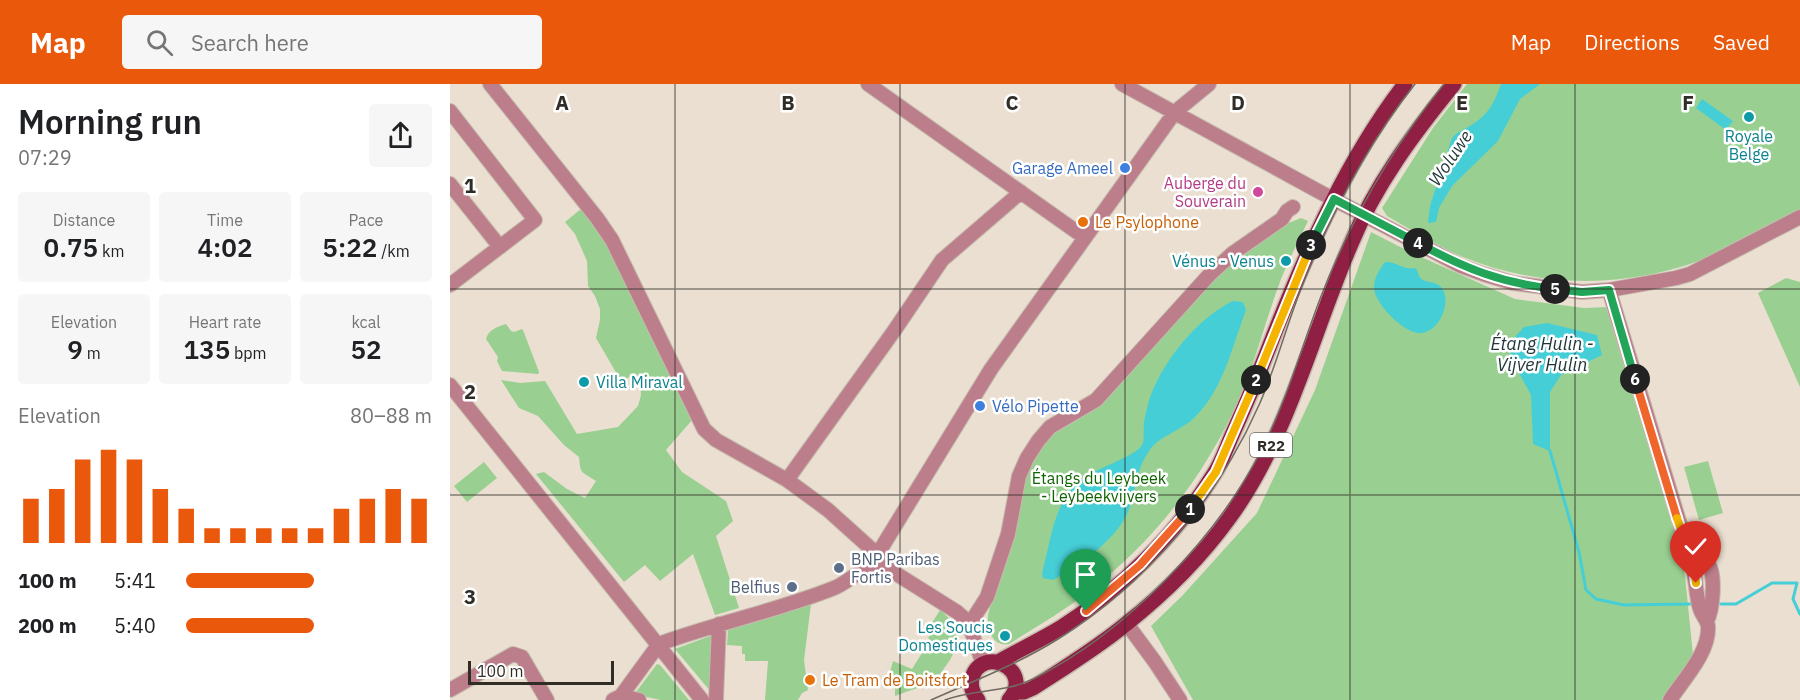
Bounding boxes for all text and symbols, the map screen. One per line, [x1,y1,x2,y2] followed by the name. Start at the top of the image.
[122,15,542,69] search box
[30,24,86,61] text: Map
[143,26,176,59] icon: search
[191,28,309,57] text: Search here
[1511,28,1551,56] text: Map
[1584,28,1680,56] text: Directions
[1713,28,1770,56] text: Saved
[555,89,569,116] text: A
[781,89,795,116] text: B
[1005,89,1019,116] text: C
[1231,89,1245,116] text: D
[1456,89,1468,116] text: E
[1682,89,1694,116] text: F
[18,100,202,143] text: Morning run
[369,104,432,167] button: share
[1742,110,1756,124] marker: Royale Belge
[1423,126,1477,190] water label: Woluwe
[1725,126,1773,164] place label: Royale Belge
[18,144,72,171] text: 07:29
[1012,158,1113,178] place label: Garage Ameel
[1118,161,1132,175] marker: Garage Ameel
[464,172,476,199] text: 1
[1164,173,1246,211] place label: Auberge du Souverain
[1251,185,1265,199] marker: Auberge du Souverain
[53,210,115,230] text: Distance
[207,210,243,230] text: Time
[349,210,383,230] text: Pace
[1095,212,1199,232] place label: Le Psylophone
[1076,215,1090,229] marker: Le Psylophone
[1403,228,1433,258] pin: 4
[44,230,98,264] text: 0.75
[197,230,253,264] text: 4:02
[322,230,377,264] text: 5:22
[1296,230,1326,260] pin: 3
[1413,233,1423,253] text: 4
[1306,235,1316,255] text: 3
[98,241,124,261] text: km
[377,241,410,261] text: /km
[1172,251,1274,271] place label: Vénus - Venus
[1279,254,1293,268] marker: Vénus - Venus
[1540,274,1570,304] pin: 5
[1550,279,1560,299] text: 5
[51,312,117,332] text: Elevation
[189,312,261,332] text: Heart rate
[351,312,381,332] text: kcal
[67,332,83,366] text: 9
[183,332,230,366] text: 135
[350,332,382,366] text: 52
[1490,332,1594,376] water label: Étang Hulin - Vijver Hulin
[83,343,101,363] text: m
[230,343,267,363] text: bpm
[1620,364,1650,394] pin: 6
[1241,365,1271,395] pin: 2
[1630,369,1640,389] text: 6
[1251,370,1261,390] text: 2
[596,372,683,392] place label: Villa Miraval
[577,375,591,389] marker: Villa Miraval
[464,378,476,405] text: 2
[992,396,1079,416] place label: Vélo Pipette
[973,399,987,413] marker: Vélo Pipette
[18,402,101,429] text: Elevation
[350,402,432,429] text: 80–88 m
[1250,433,1292,457] road number: R22
[1032,467,1167,506] park label: Étangs du Leybeek - Leybeekvijvers
[1175,494,1205,524] pin: 1
[1185,499,1195,519] text: 1
[1670,521,1721,583] pin
[1679,530,1712,563] icon: check
[851,549,940,587] place label: BNP Paribas Fortis
[1060,549,1111,611] pin
[1069,558,1102,591] icon: arrive
[832,561,846,575] marker: BNP Paribas Fortis
[18,567,77,594] text: 100 m
[114,567,156,594] text: 5:41
[730,577,780,597] place label: Belfius
[785,580,799,594] marker: Belfius
[464,583,476,610] text: 3
[18,612,77,639] text: 200 m
[114,612,156,639] text: 5:40
[898,617,993,655] place label: Les Soucis Domestiques
[998,629,1012,643] marker: Les Soucis Domestiques
[468,658,614,686] scale bar
[477,661,524,681] text: 100 m
[822,670,967,690] place label: Le Tram de Boitsfort
[803,673,817,687] marker: Le Tram de Boitsfort

